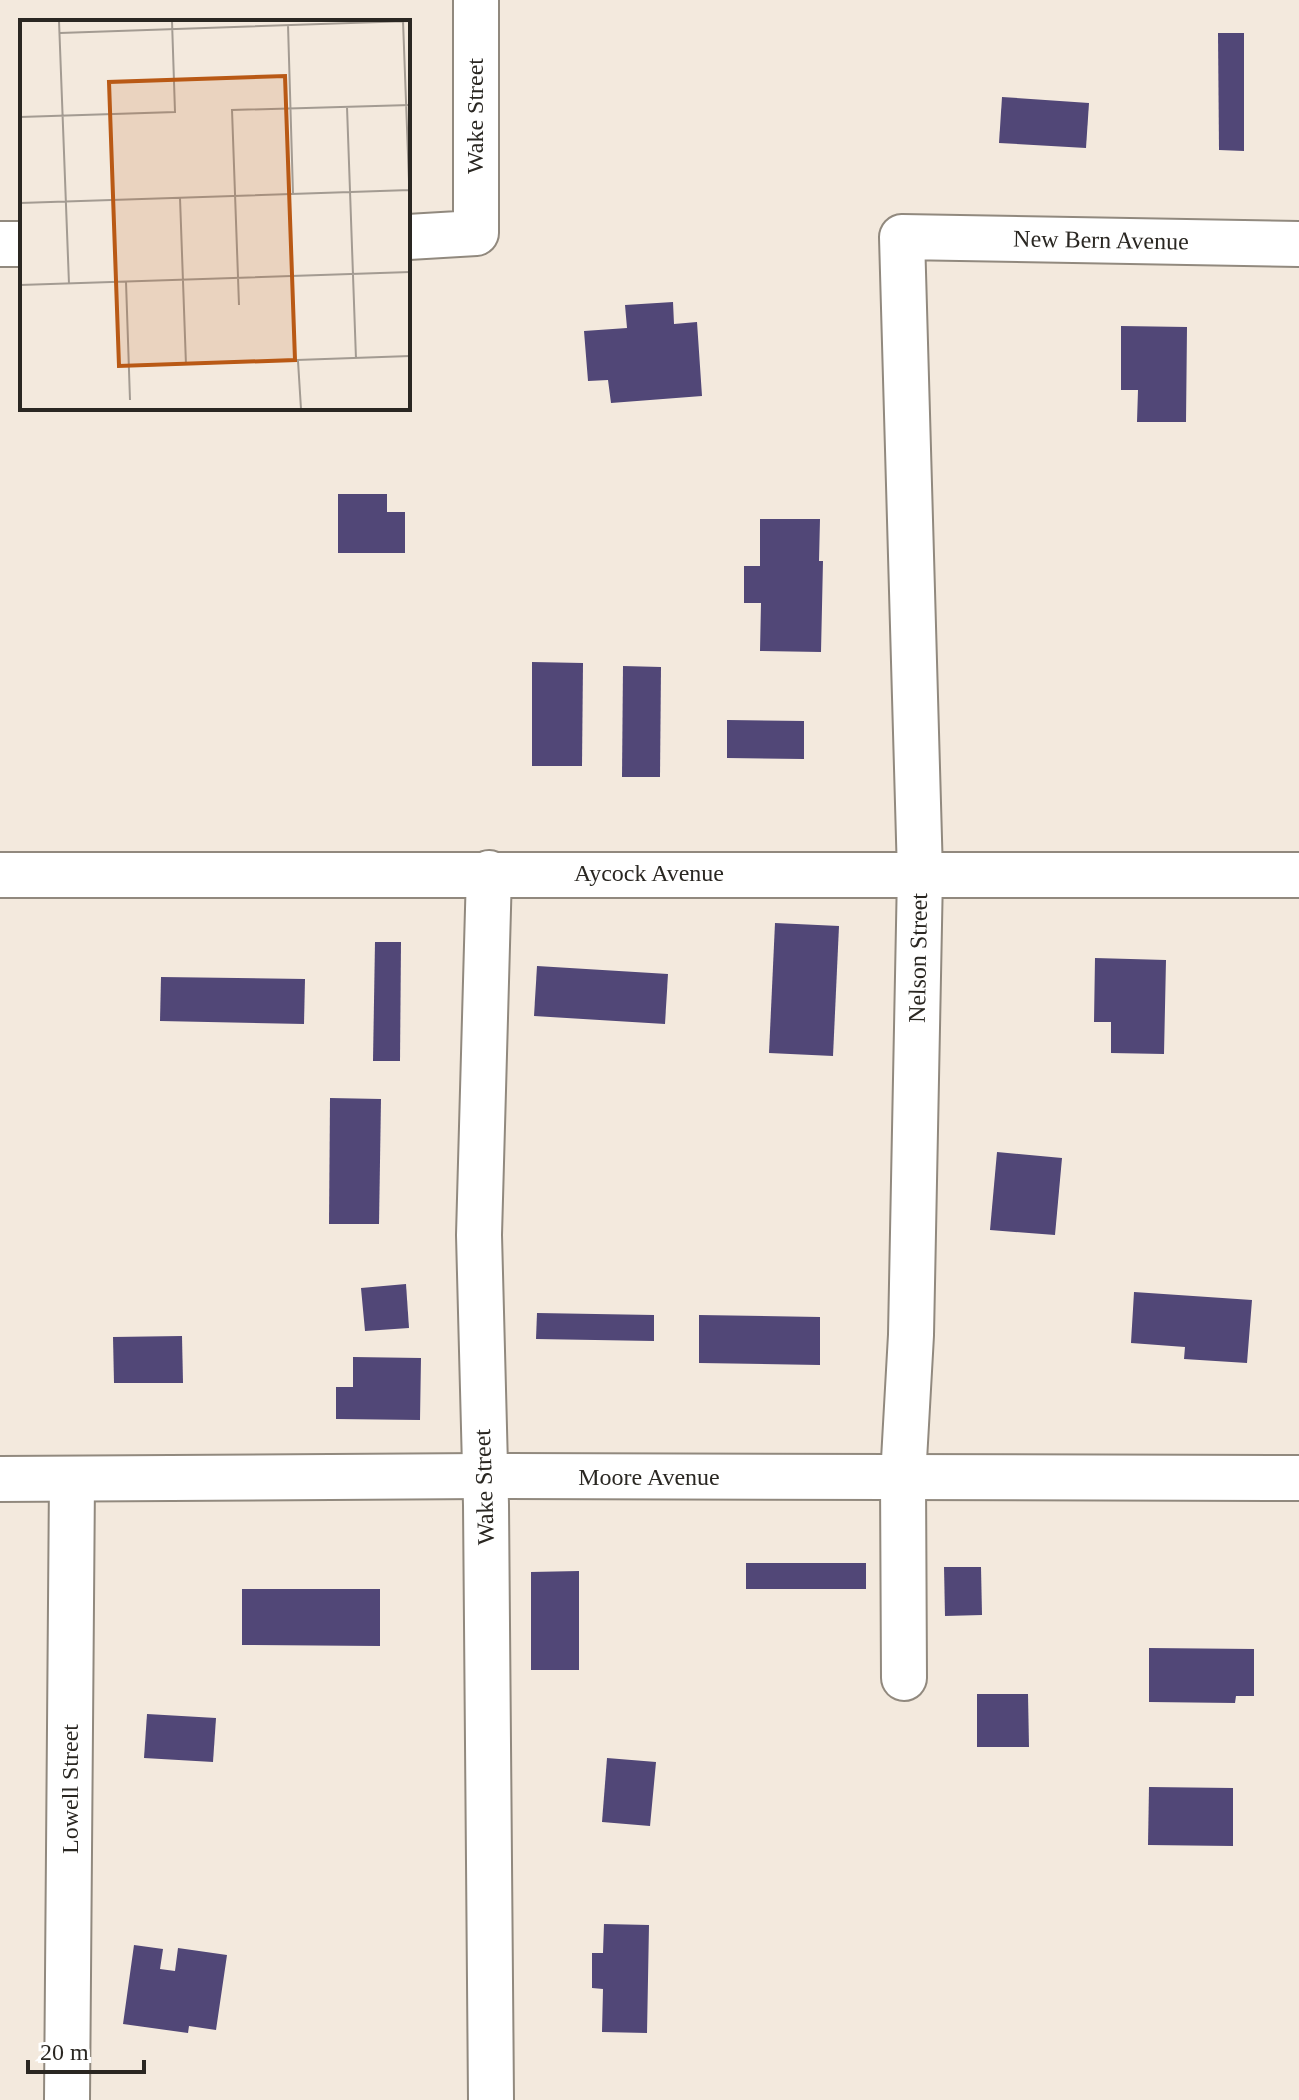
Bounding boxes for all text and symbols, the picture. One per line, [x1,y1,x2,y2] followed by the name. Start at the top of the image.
[20,20,410,410] inset map
[462,58,488,174] street label: Wake Street
[1013,225,1189,255] street label: New Bern Avenue
[574,860,724,886] street label: Aycock Avenue
[904,892,932,1023] street label: Nelson Street
[469,1428,499,1545] street label: Wake Street
[578,1464,720,1490] street label: Moore Avenue
[57,1724,83,1854] street label: Lowell Street
[28,2024,144,2074] scale bar
[40,2039,89,2065] text: 20 m

